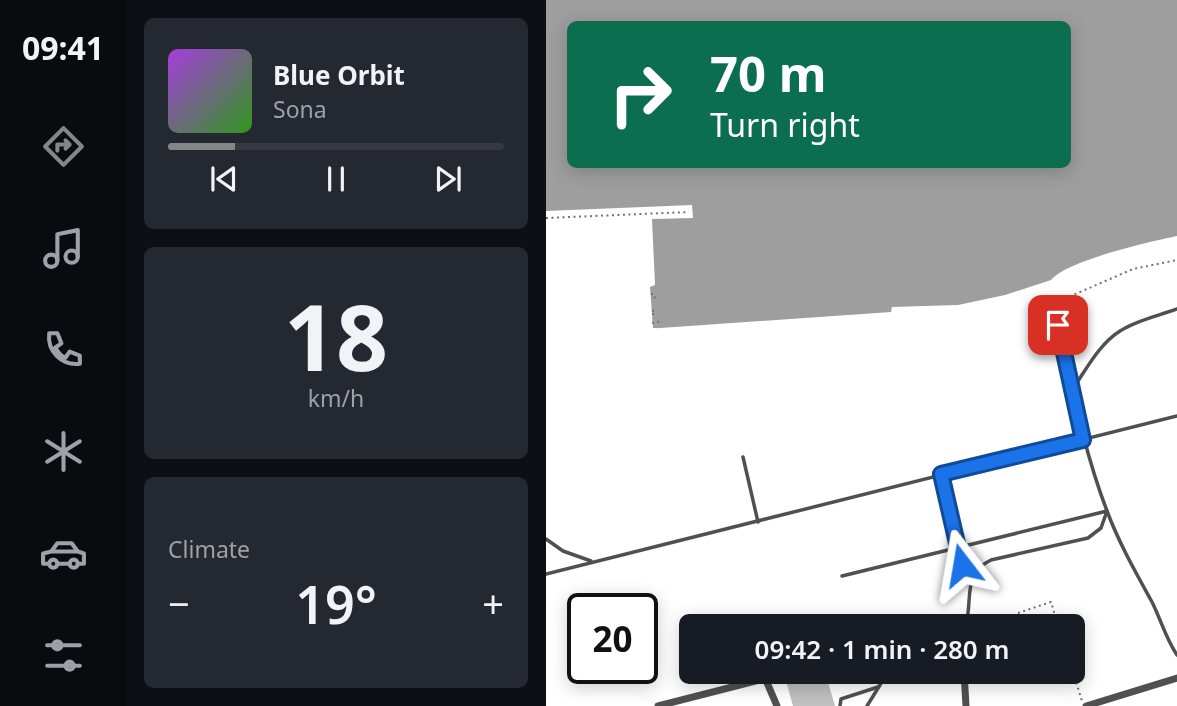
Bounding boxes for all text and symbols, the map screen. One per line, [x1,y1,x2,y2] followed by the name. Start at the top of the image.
[22,26,104,69] text: 09:41
[710,40,827,106] text: 70 m
[595,49,686,140] icon: right
[273,57,405,93] text: Blue Orbit
[273,93,327,125] text: Sona
[710,103,860,146] text: Turn right
[39,122,88,171] icon: directions
[205,160,243,198] icon: previous
[317,160,355,198] icon: pause
[429,160,467,198] icon: next
[39,224,88,273] icon: music
[284,274,388,398] text: 18
[1028,295,1088,355] pin
[1039,306,1077,344] icon: arrive
[39,325,88,374] icon: phone
[308,382,364,414] text: km/h
[39,427,88,476] icon: climate
[925,528,999,602] position arrow
[39,529,88,578] icon: car
[168,533,250,565] text: Climate
[295,568,377,639] text: 19°
[168,577,190,629] text: −
[482,577,504,629] text: +
[567,593,658,684] speed limit sign: 20
[39,631,88,680] icon: filters
[755,631,1009,667] text: 09:42 · 1 min · 280 m

